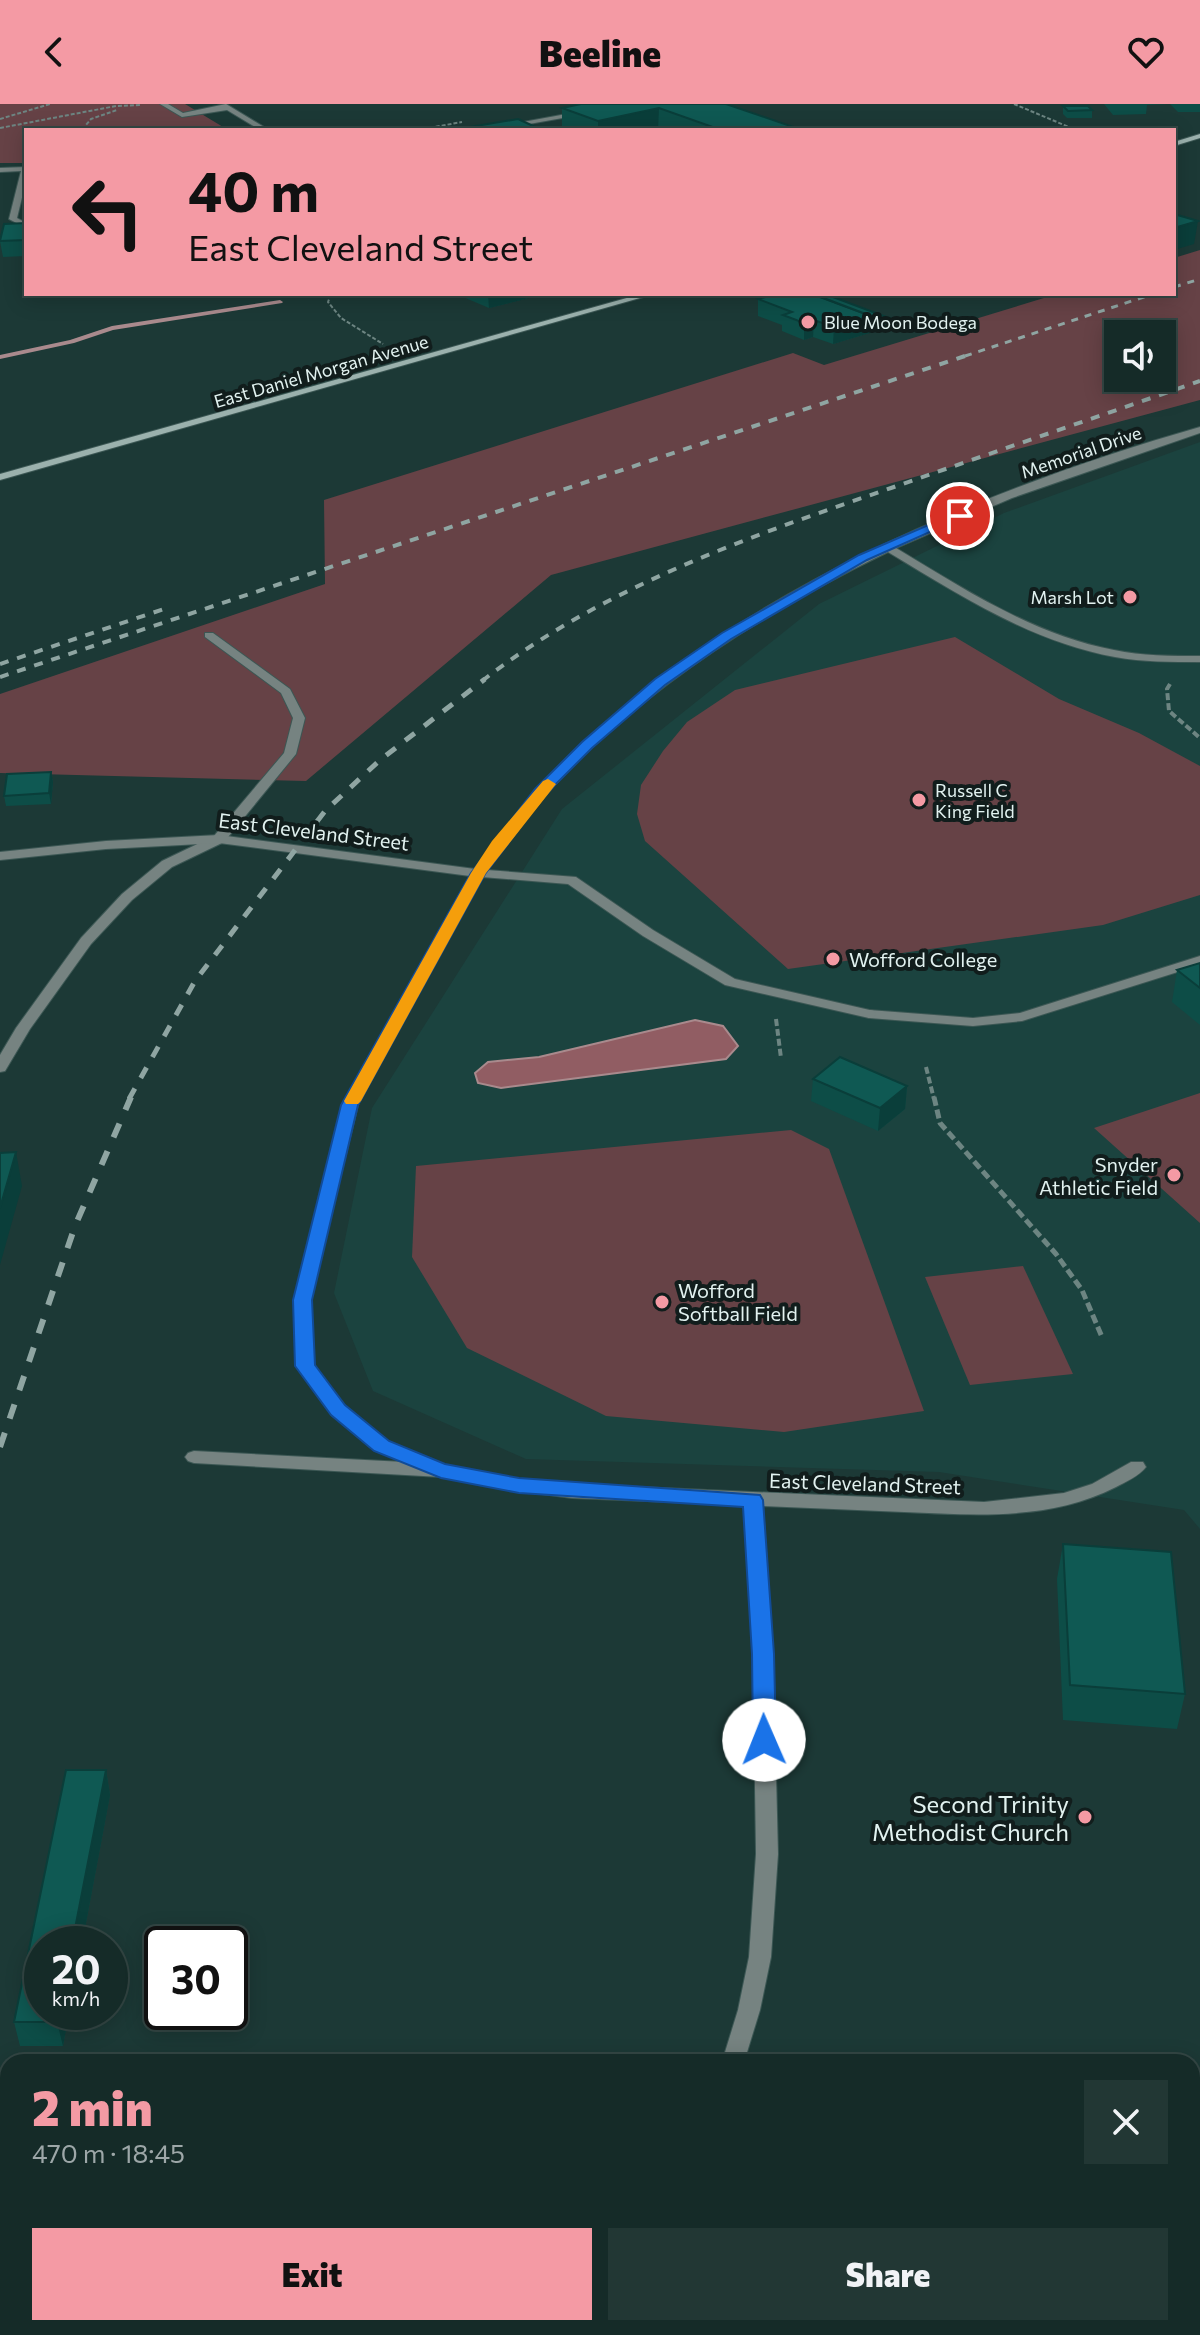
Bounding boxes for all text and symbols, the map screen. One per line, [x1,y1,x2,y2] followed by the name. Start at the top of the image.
[32,30,76,74] icon: back
[539,30,661,74] text: Beeline
[1124,30,1168,74] icon: heart
[188,155,319,224] text: 40 m
[56,160,160,264] icon: left
[188,224,533,268] text: East Cleveland Street
[824,311,977,333] place label: Blue Moon Bodega
[799,313,817,331] marker: Blue Moon Bodega
[1104,320,1176,392] map controls
[1104,320,1176,392] button: sound
[211,330,431,412] street label: East Daniel Morgan Avenue
[1018,421,1144,483] street label: Memorial Drive
[926,482,994,550] pin
[938,494,982,538] icon: arrive
[1030,586,1114,608] place label: Marsh Lot
[1121,588,1139,606] marker: Marsh Lot
[935,779,1015,822] place label: Russell C King Field
[910,791,928,809] marker: Russell C King Field
[217,807,411,855] street label: East Cleveland Street
[849,947,997,971] place label: Wofford College
[824,950,842,968] marker: Wofford College
[1039,1152,1158,1199] place label: Snyder Athletic Field
[1165,1166,1183,1184] marker: Snyder Athletic Field
[678,1278,798,1325] place label: Wofford Softball Field
[653,1293,671,1311] marker: Wofford Softball Field
[769,1468,961,1498] street label: East Cleveland Street
[722,1698,806,1782] position arrow
[872,1789,1069,1846] place label: Second Trinity Methodist Church
[1076,1808,1094,1826] marker: Second Trinity Methodist Church
[144,1926,248,2030] speed limit sign: 30
[51,1943,101,1992] text: 20
[52,1986,100,2010] text: km/h
[32,2077,153,2136] text: 2 min
[1084,2080,1168,2164] button: close
[32,2137,185,2168] text: 470 m · 18:45
[32,2228,592,2320] button: Exit
[608,2228,1168,2320] button: Share

